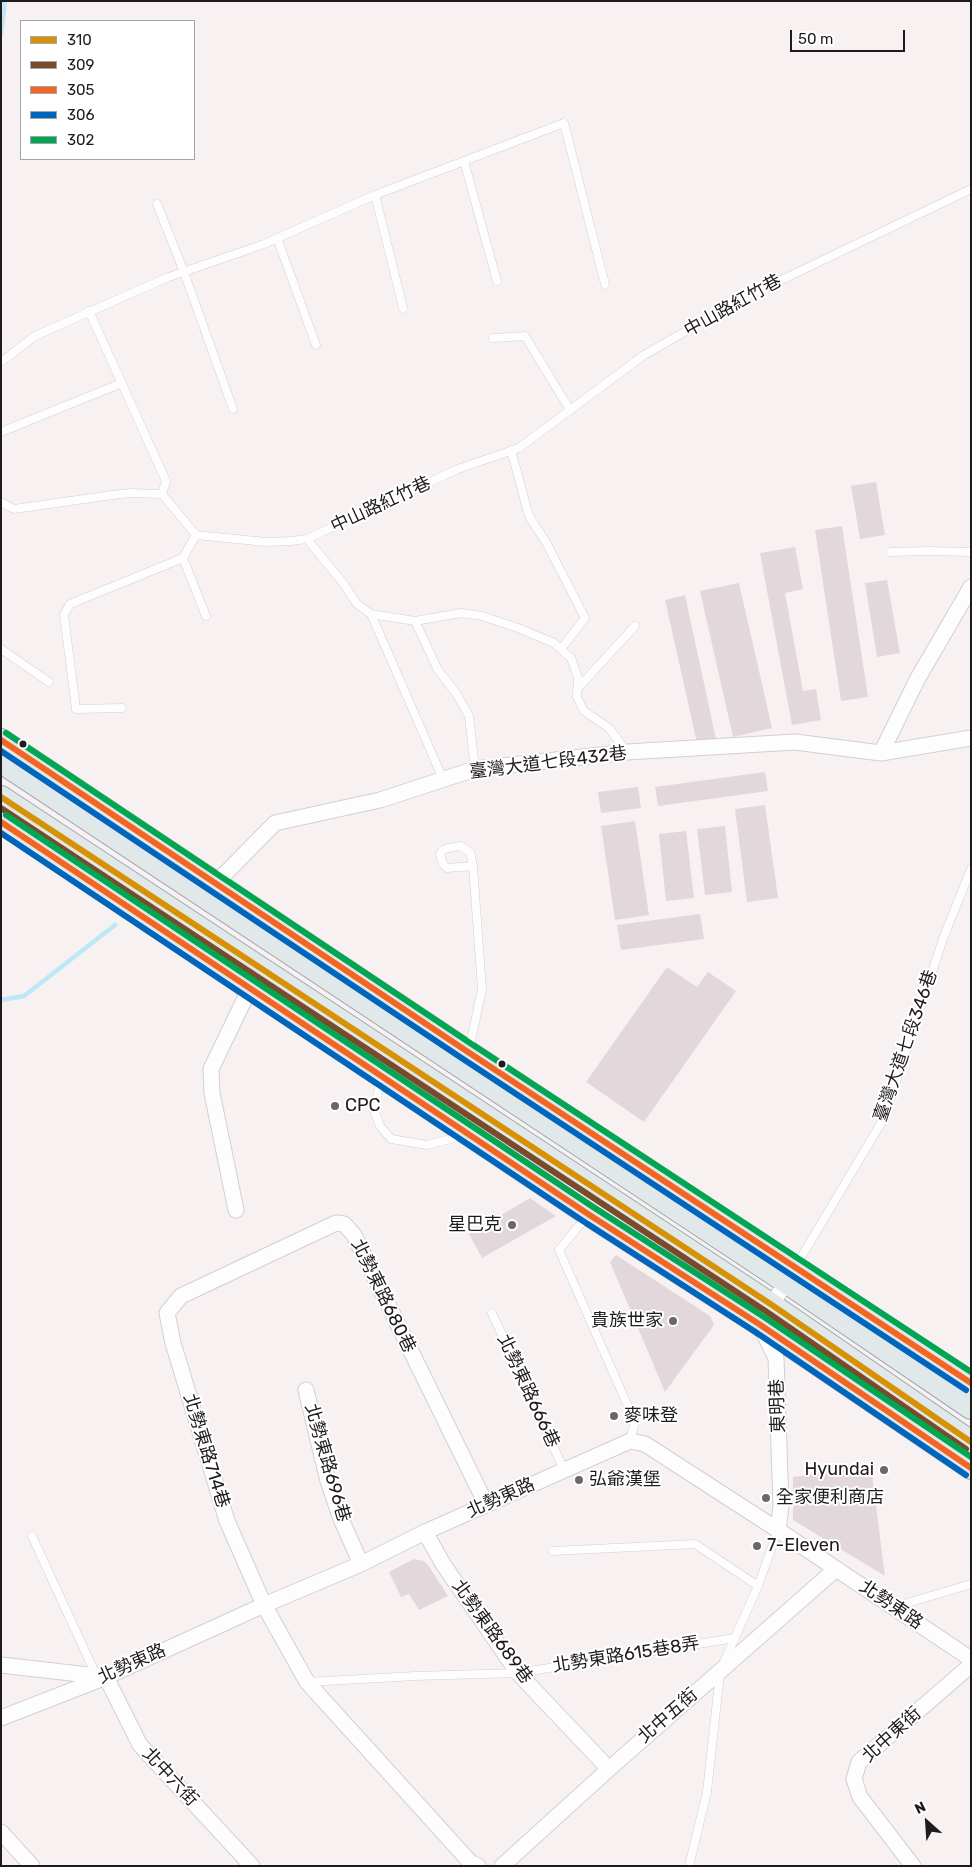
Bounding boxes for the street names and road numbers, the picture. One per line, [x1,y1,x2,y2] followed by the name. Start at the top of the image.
[681,270,785,342] street label: 中山路紅竹巷
[327,472,435,538] street label: 中山路紅竹巷
[468,743,628,783] street label: 臺灣大道七段432巷
[870,967,942,1125] street label: 臺灣大道七段346巷
[346,1236,420,1356] street label: 北勢東路680巷
[492,1331,564,1451] street label: 北勢東路666巷
[766,1379,790,1433] street label: 東明巷
[178,1391,234,1511] street label: 北勢東路714巷
[300,1401,354,1525] street label: 北勢東路696巷
[464,1473,538,1523] street label: 北勢東路
[447,1576,537,1688] street label: 北勢東路689巷
[855,1576,927,1634] street label: 北勢東路
[551,1633,701,1677] street label: 北勢東路615巷8弄
[95,1639,169,1689] street label: 北勢東路
[634,1684,702,1748] street label: 北中五街
[858,1703,926,1767] street label: 北中東街
[138,1743,202,1811] street label: 北中六街

